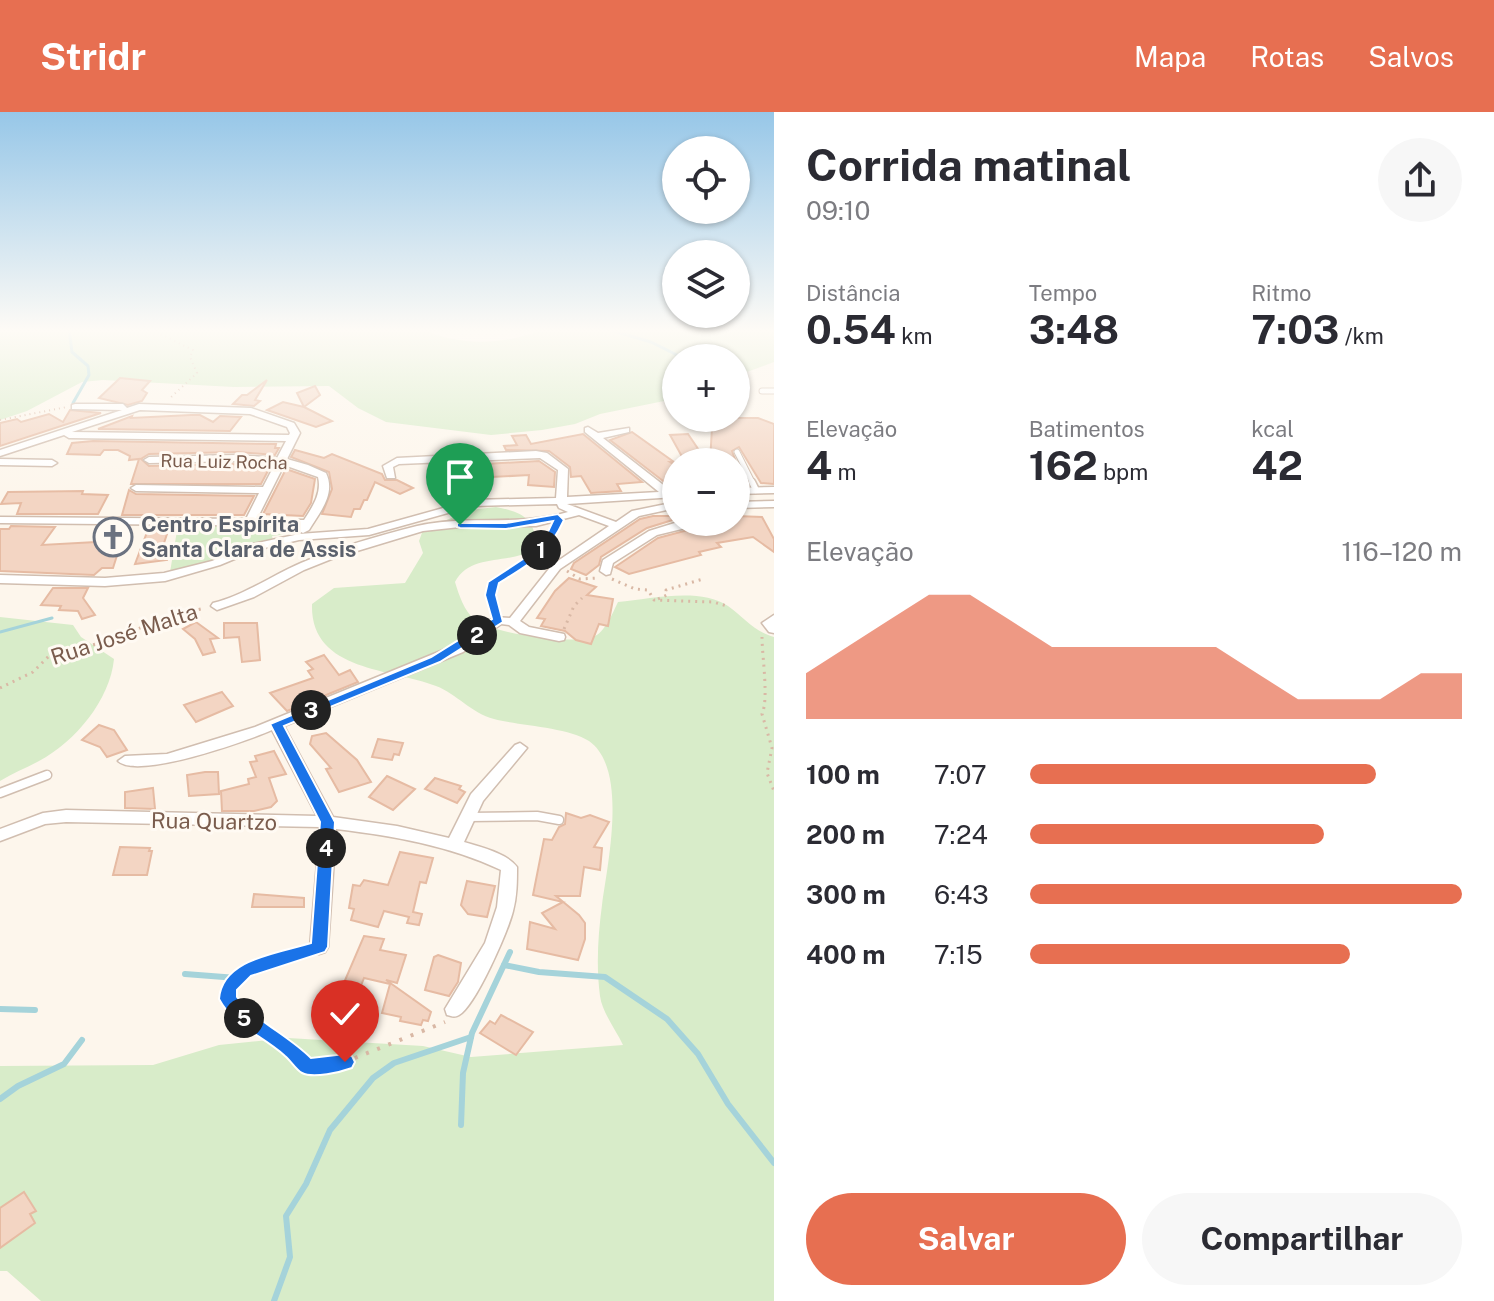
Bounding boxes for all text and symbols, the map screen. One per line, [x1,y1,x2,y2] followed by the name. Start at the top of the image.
[40,34,146,79] text: Stridr
[1134,40,1206,73] text: Mapa
[1250,40,1324,73] text: Rotas
[1368,40,1454,73] text: Salvos
[662,136,750,536] map controls
[662,136,750,224] button: locate
[1378,138,1462,222] button: share
[806,139,1132,191] text: Corrida matinal
[806,195,870,226] text: 09:10
[662,240,750,328] button: layers
[806,280,900,306] text: Distância
[1029,280,1097,306] text: Tempo
[1251,280,1312,306] text: Ritmo
[806,306,896,353] text: 0.54
[1029,306,1119,353] text: 3:48
[1251,306,1339,353] text: 7:03
[896,323,933,349] text: km
[1339,323,1384,349] text: /km
[662,344,750,432] button: +
[806,416,897,442] text: Elevação
[1029,416,1145,442] text: Batimentos
[1251,416,1294,442] text: kcal
[806,442,832,489] text: 4
[1029,442,1098,489] text: 162
[1251,442,1303,489] text: 42
[426,443,494,525] pin
[662,448,750,536] button: −
[160,450,288,473] street label: Rua Luiz Rocha
[438,455,482,499] icon: arrive
[832,459,857,485] text: m
[1098,459,1148,485] text: bpm
[141,511,356,562] place label: Centro Espírita Santa Clara de Assis
[92,516,134,558] church icon: Centro Espírita Santa Clara de Assis
[521,530,561,570] pin: 1
[806,536,914,567] text: Elevação
[1341,536,1462,567] text: 116–120 m
[536,537,546,563] text: 1
[47,598,201,670] street label: Rua José Malta
[457,615,497,655] pin: 2
[470,622,484,648] text: 2
[291,690,331,730] pin: 3
[304,697,318,723] text: 3
[806,759,880,790] text: 100 m
[934,759,987,790] text: 7:07
[151,807,277,835] street label: Rua Quartzo
[806,819,885,850] text: 200 m
[934,819,988,850] text: 7:24
[306,828,346,868] pin: 4
[319,835,333,861] text: 4
[806,879,886,910] text: 300 m
[934,879,989,910] text: 6:43
[806,939,886,970] text: 400 m
[934,939,983,970] text: 7:15
[311,980,379,1062] pin
[323,992,367,1036] icon: check
[224,998,264,1038] pin: 5
[237,1005,251,1031] text: 5
[806,1193,1126,1285] button: Salvar
[1142,1193,1462,1285] button: Compartilhar

